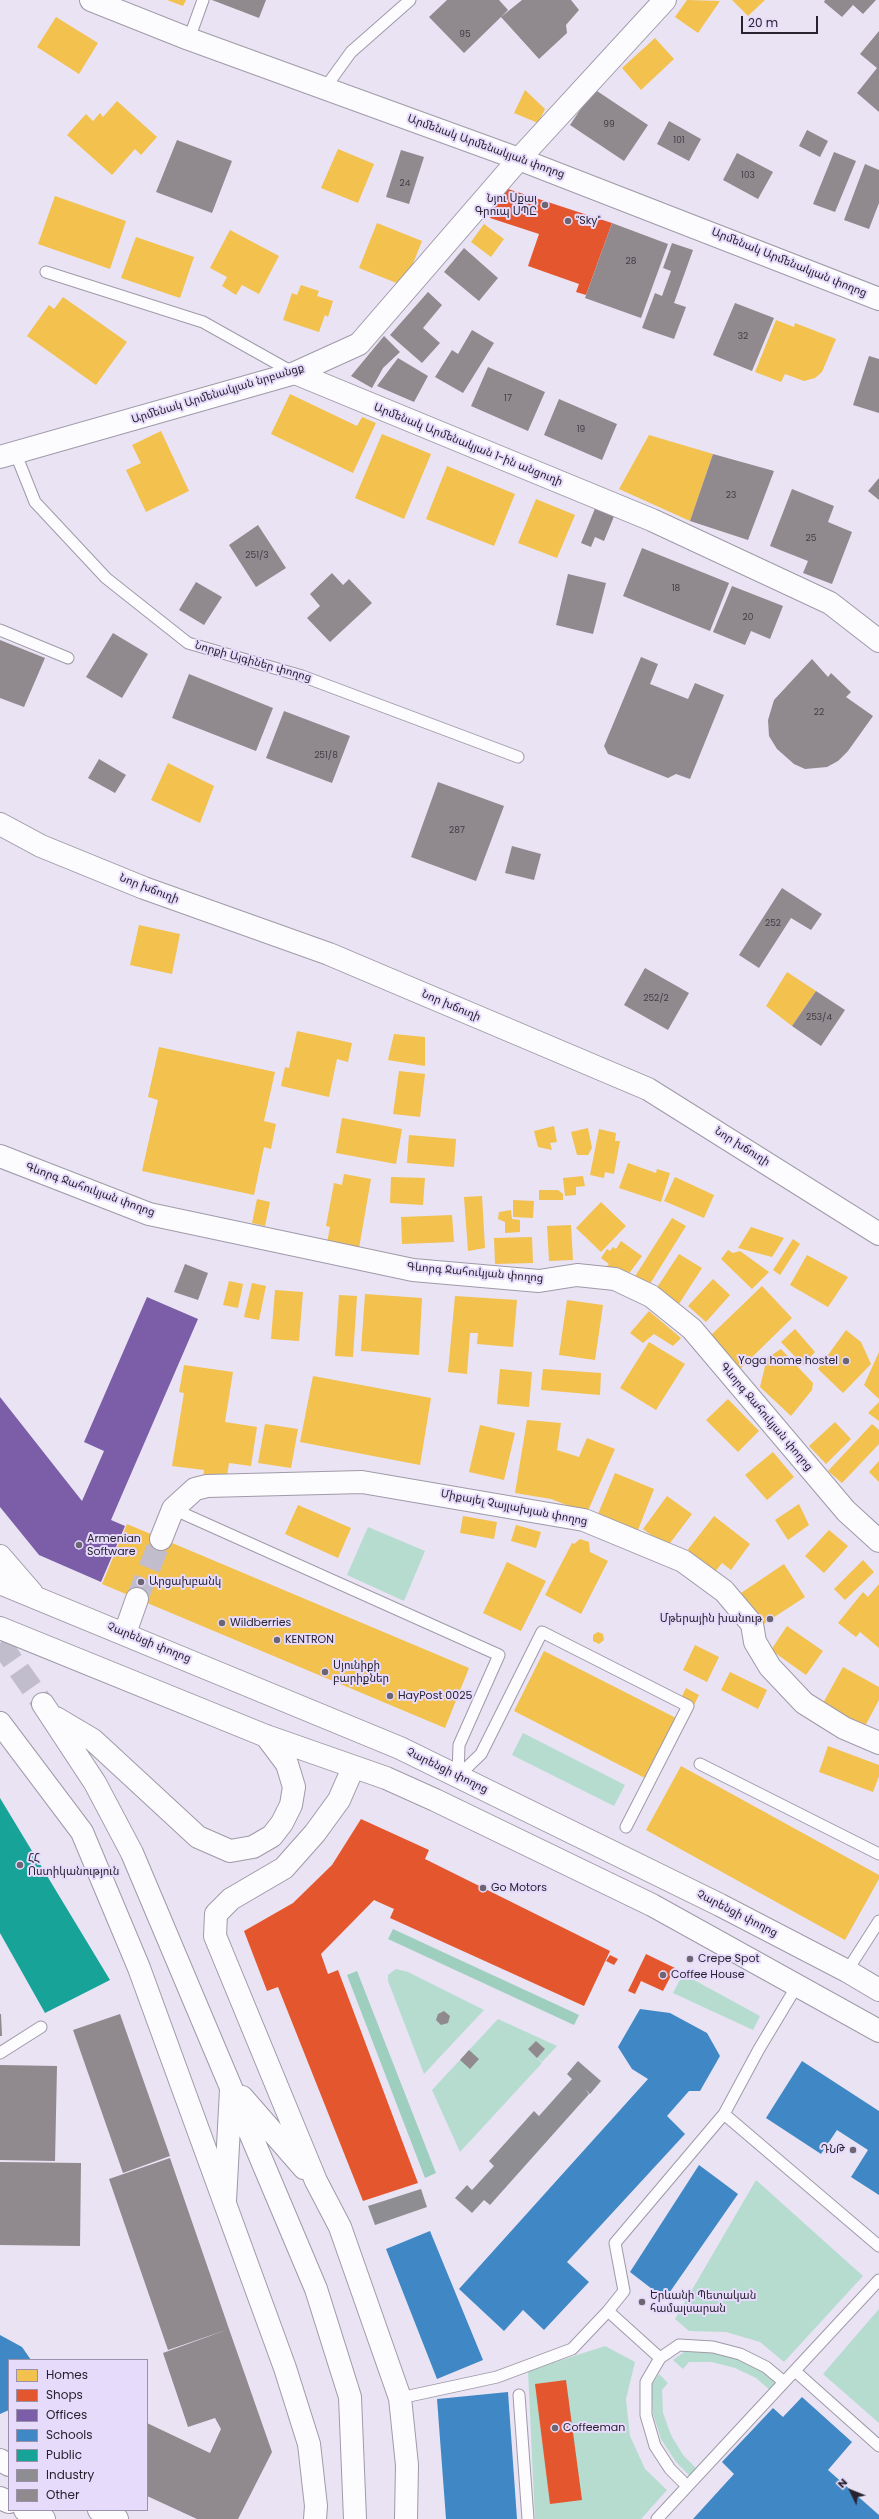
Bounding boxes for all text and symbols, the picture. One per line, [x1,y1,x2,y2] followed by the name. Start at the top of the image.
[743,8,820,34] scale bar
[748,14,778,31] text: 20 m
[459,30,471,40] house number: 95
[405,112,567,182] street label: Արմենակ Արմենակյան փողոց
[603,120,615,130] house number: 99
[673,136,685,146] house number: 101
[741,171,755,181] house number: 103
[400,179,410,189] house number: 24
[475,192,537,218] place label: Նյու Սքայ Գրուպ ՍՊԸ
[540,200,550,210] marker: Նյու Սքայ Գրուպ ՍՊԸ
[576,214,601,228] place label: "Sky"
[563,216,573,226] marker: "Sky"
[709,226,869,300] street label: Արմենակ Արմենակյան փողոց
[626,257,636,267] house number: 28
[738,332,748,342] house number: 32
[130,361,306,427] street label: Արմենակ Արմենակյան նրբանցք
[504,394,512,404] house number: 17
[372,401,564,489] street label: Արմենակ Արմենակյան 1-ին անցուղի
[577,425,585,435] house number: 19
[726,491,736,501] house number: 23
[806,534,816,544] house number: 25
[245,551,269,561] house number: 251/3
[672,584,680,594] house number: 18
[743,613,753,623] house number: 20
[193,639,313,685] street label: Նորքի Այգիներ փողոց
[814,708,824,718] house number: 22
[314,751,338,761] house number: 251/8
[449,826,465,836] house number: 287
[117,872,181,906] street label: Նոր խճուղի
[765,919,781,929] house number: 252
[420,988,482,1024] street label: Նոր խճուղի
[643,994,669,1004] house number: 252/2
[806,1013,832,1023] house number: 253/4
[712,1125,772,1169] street label: Նոր խճուղի
[23,1160,157,1220] street label: Գևորգ Ջահուկյան փողոց
[406,1260,544,1286] street label: Գևորգ Ջահուկյան փողոց
[738,1354,838,1368] place label: Yoga home hostel
[841,1356,851,1366] marker: Yoga home hostel
[717,1360,815,1474] street label: Գևորգ Ջահուկյան փողոց
[439,1487,589,1529] street label: Միքայել Չայլախյան փողոց
[87,1532,141,1558] place label: Armenian Software
[74,1540,84,1550] marker: Armenian Software
[149,1575,221,1589] place label: Արցախբանկ
[136,1577,146,1587] marker: Արցախբանկ
[660,1612,762,1626] place label: Մթերային խանութ
[765,1614,775,1624] marker: Մթերային խանութ
[230,1616,291,1630] place label: Wildberries
[217,1618,227,1628] marker: Wildberries
[105,1620,193,1666] street label: Չարենցի փողոց
[285,1633,334,1647] place label: KENTRON
[272,1635,282,1645] marker: KENTRON
[333,1659,389,1685] place label: Սյունիքի բարիքներ
[320,1667,330,1677] marker: Սյունիքի բարիքներ
[398,1689,472,1703] place label: HayPost 0025
[385,1691,395,1701] marker: HayPost 0025
[404,1746,490,1796] street label: Չարենցի փողոց
[28,1852,119,1878] place label: ՀՀ Ոստիկանություն
[15,1860,25,1870] marker: ՀՀ Ոստիկանություն
[491,1881,547,1895] place label: Go Motors
[478,1883,488,1893] marker: Go Motors
[694,1888,780,1940] street label: Չարենցի փողոց
[698,1952,760,1966] place label: Crepe Spot
[685,1954,695,1964] marker: Crepe Spot
[671,1968,745,1982] place label: Coffee House
[658,1970,668,1980] marker: Coffee House
[821,2143,845,2157] place label: ԴՆԹ
[848,2145,858,2155] marker: ԴՆԹ
[650,2289,756,2315] place label: Երևանի Պետական համալսարան
[637,2297,647,2307] marker: Երևանի Պետական համալսարան
[8,2359,148,2511] legend
[46,2366,88,2383] text: Homes
[46,2386,83,2403] text: Shops
[46,2406,87,2423] text: Offices
[563,2421,625,2435] place label: Coffeeman
[550,2423,560,2433] marker: Coffeeman
[46,2426,93,2443] text: Schools
[46,2446,82,2463] text: Public
[46,2466,94,2483] text: Industry
[831,2471,871,2511] north arrow
[834,2474,851,2491] text: N
[46,2486,79,2503] text: Other

